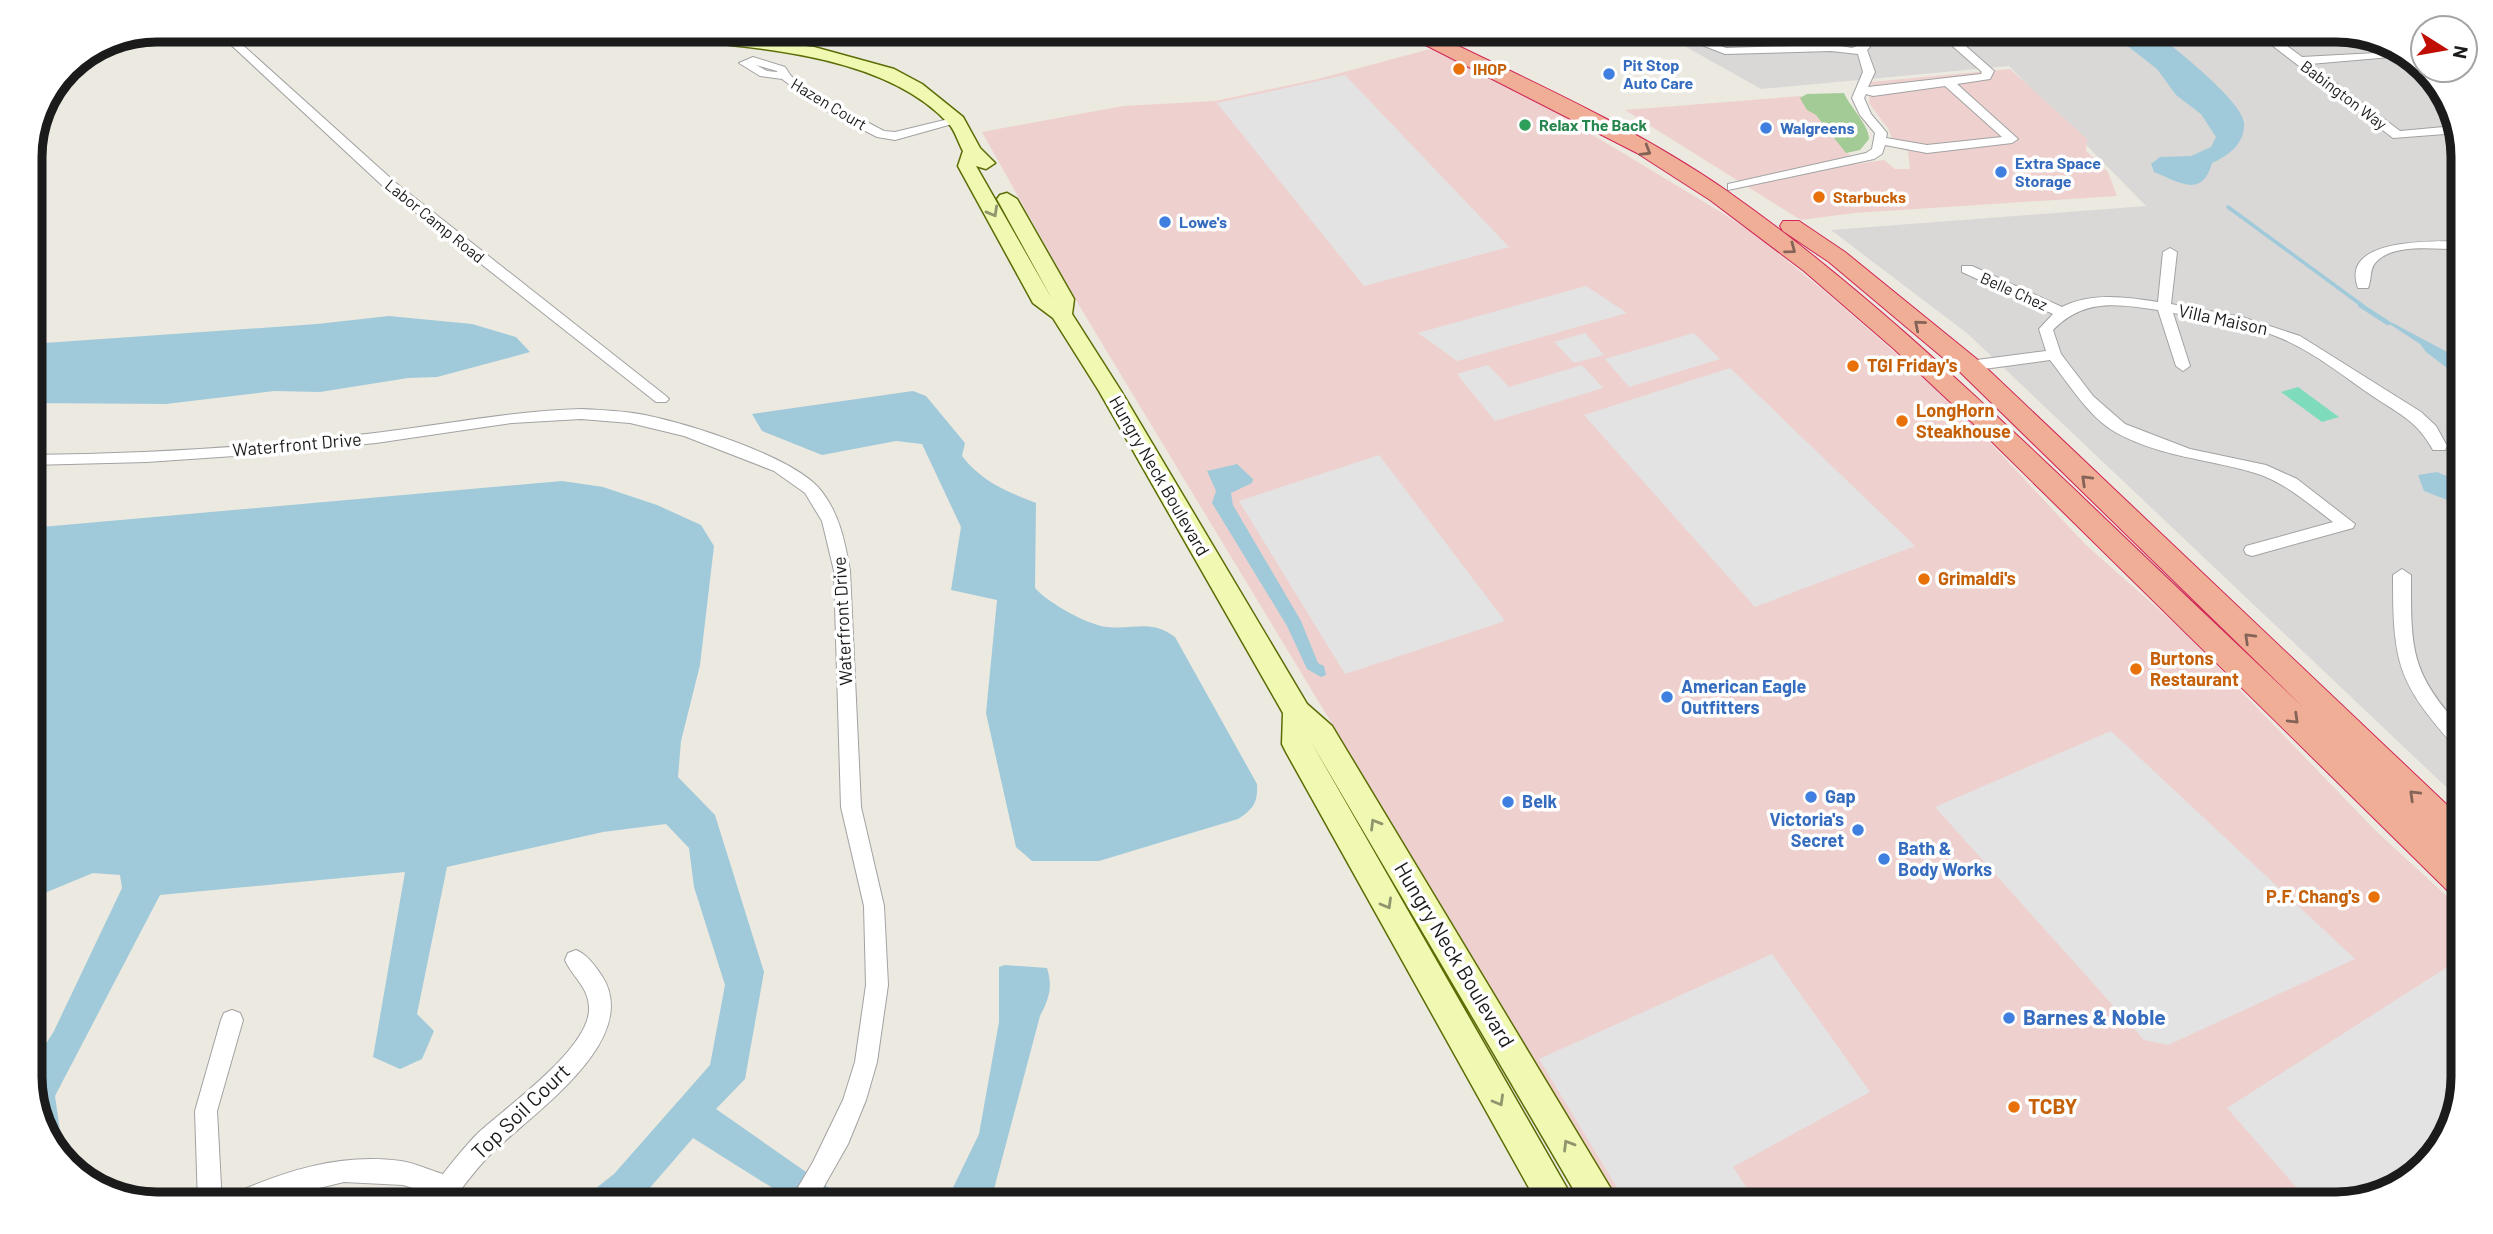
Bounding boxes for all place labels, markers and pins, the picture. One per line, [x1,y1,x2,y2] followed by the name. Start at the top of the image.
[1623,55,1694,92] place label: Pit Stop Auto Care
[1473,59,1507,78] place label: IHOP
[1451,61,1467,77] marker: IHOP
[1601,66,1617,82] marker: Pit Stop Auto Care
[1539,115,1648,134] place label: Relax The Back
[1517,117,1533,133] marker: Relax The Back
[1780,118,1855,137] place label: Walgreens
[1758,120,1774,136] marker: Walgreens
[2015,153,2101,190] place label: Extra Space Storage
[1993,164,2009,180] marker: Extra Space Storage
[1833,187,1906,206] place label: Starbucks
[1811,189,1827,205] marker: Starbucks
[1179,212,1227,231] place label: Lowe's
[1157,214,1173,230] marker: Lowe's
[1867,354,1958,376] place label: TGI Friday's
[1845,358,1861,374] marker: TGI Friday's
[1916,399,2011,442] place label: LongHorn Steakhouse
[1894,413,1910,429] marker: LongHorn Steakhouse
[1938,567,2016,589] place label: Grimaldi's
[1916,571,1932,587] marker: Grimaldi's
[2150,647,2239,690] place label: Burtons Restaurant
[2128,661,2144,677] marker: Burtons Restaurant
[1681,675,1806,718] place label: American Eagle Outfitters
[1659,689,1675,705] marker: American Eagle Outfitters
[1825,785,1856,807] place label: Gap
[1803,789,1819,805] marker: Gap
[1522,790,1557,812] place label: Belk
[1500,794,1516,810] marker: Belk
[1770,808,1844,851] place label: Victoria's Secret
[1850,822,1866,838] marker: Victoria's Secret
[1898,837,1992,880] place label: Bath & Body Works
[1876,851,1892,867] marker: Bath & Body Works
[2266,885,2360,907] place label: P.F. Chang's
[2366,889,2382,905] marker: P.F. Chang's
[2023,1004,2166,1029] place label: Barnes & Noble
[2001,1010,2017,1026] marker: Barnes & Noble
[2028,1093,2078,1118] place label: TCBY
[2006,1099,2022,1115] marker: TCBY

